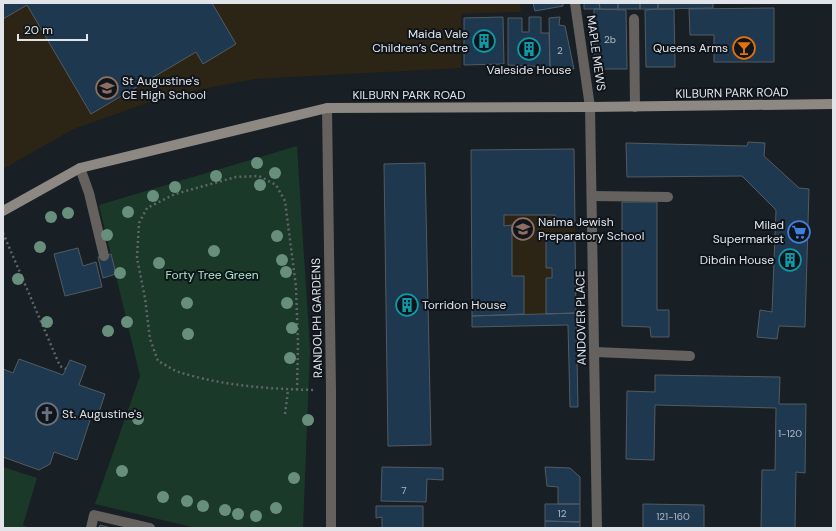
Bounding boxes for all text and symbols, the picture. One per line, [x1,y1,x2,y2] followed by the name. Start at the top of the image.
[583,14,609,92] street label: MAPLE MEWS
[18,16,87,42] scale bar
[24,22,53,38] text: 20 m
[372,26,468,56] place label: Maida Vale Children’s Centre
[471,28,497,54] building icon: Maida Vale Children’s Centre
[604,33,616,46] house number: 2b
[731,35,757,61] bar icon: Queens Arms
[516,36,542,62] building icon: Valeside House
[653,40,728,56] place label: Queens Arms
[557,44,563,57] house number: 2
[487,62,572,78] place label: Valeside House
[122,73,206,103] place label: St Augustine's CE High School
[94,75,120,101] school or university icon: St Augustine's CE High School
[675,84,789,102] street label: KILBURN PARK ROAD
[352,87,466,103] street label: KILBURN PARK ROAD
[538,214,644,244] place label: Naima Jewish Preparatory School
[510,216,536,242] school or university icon: Naima Jewish Preparatory School
[713,217,784,247] place label: Milad Supermarket
[786,219,812,245] supermarket icon: Milad Supermarket
[777,247,803,273] building icon: Dibdin House
[700,252,774,268] place label: Dibdin House
[308,258,326,378] street label: RANDOLPH GARDENS
[165,267,259,283] park label: Forty Tree Green
[572,270,590,366] street label: ANDOVER PLACE
[394,292,420,318] building icon: Torridon House
[422,297,506,313] place label: Torridon House
[34,401,60,427] church icon: St. Augustine's
[62,406,142,422] place label: St. Augustine's
[778,427,802,440] house number: 1-120
[401,484,407,497] house number: 7
[558,507,567,520] house number: 12
[656,510,690,523] house number: 121-160

